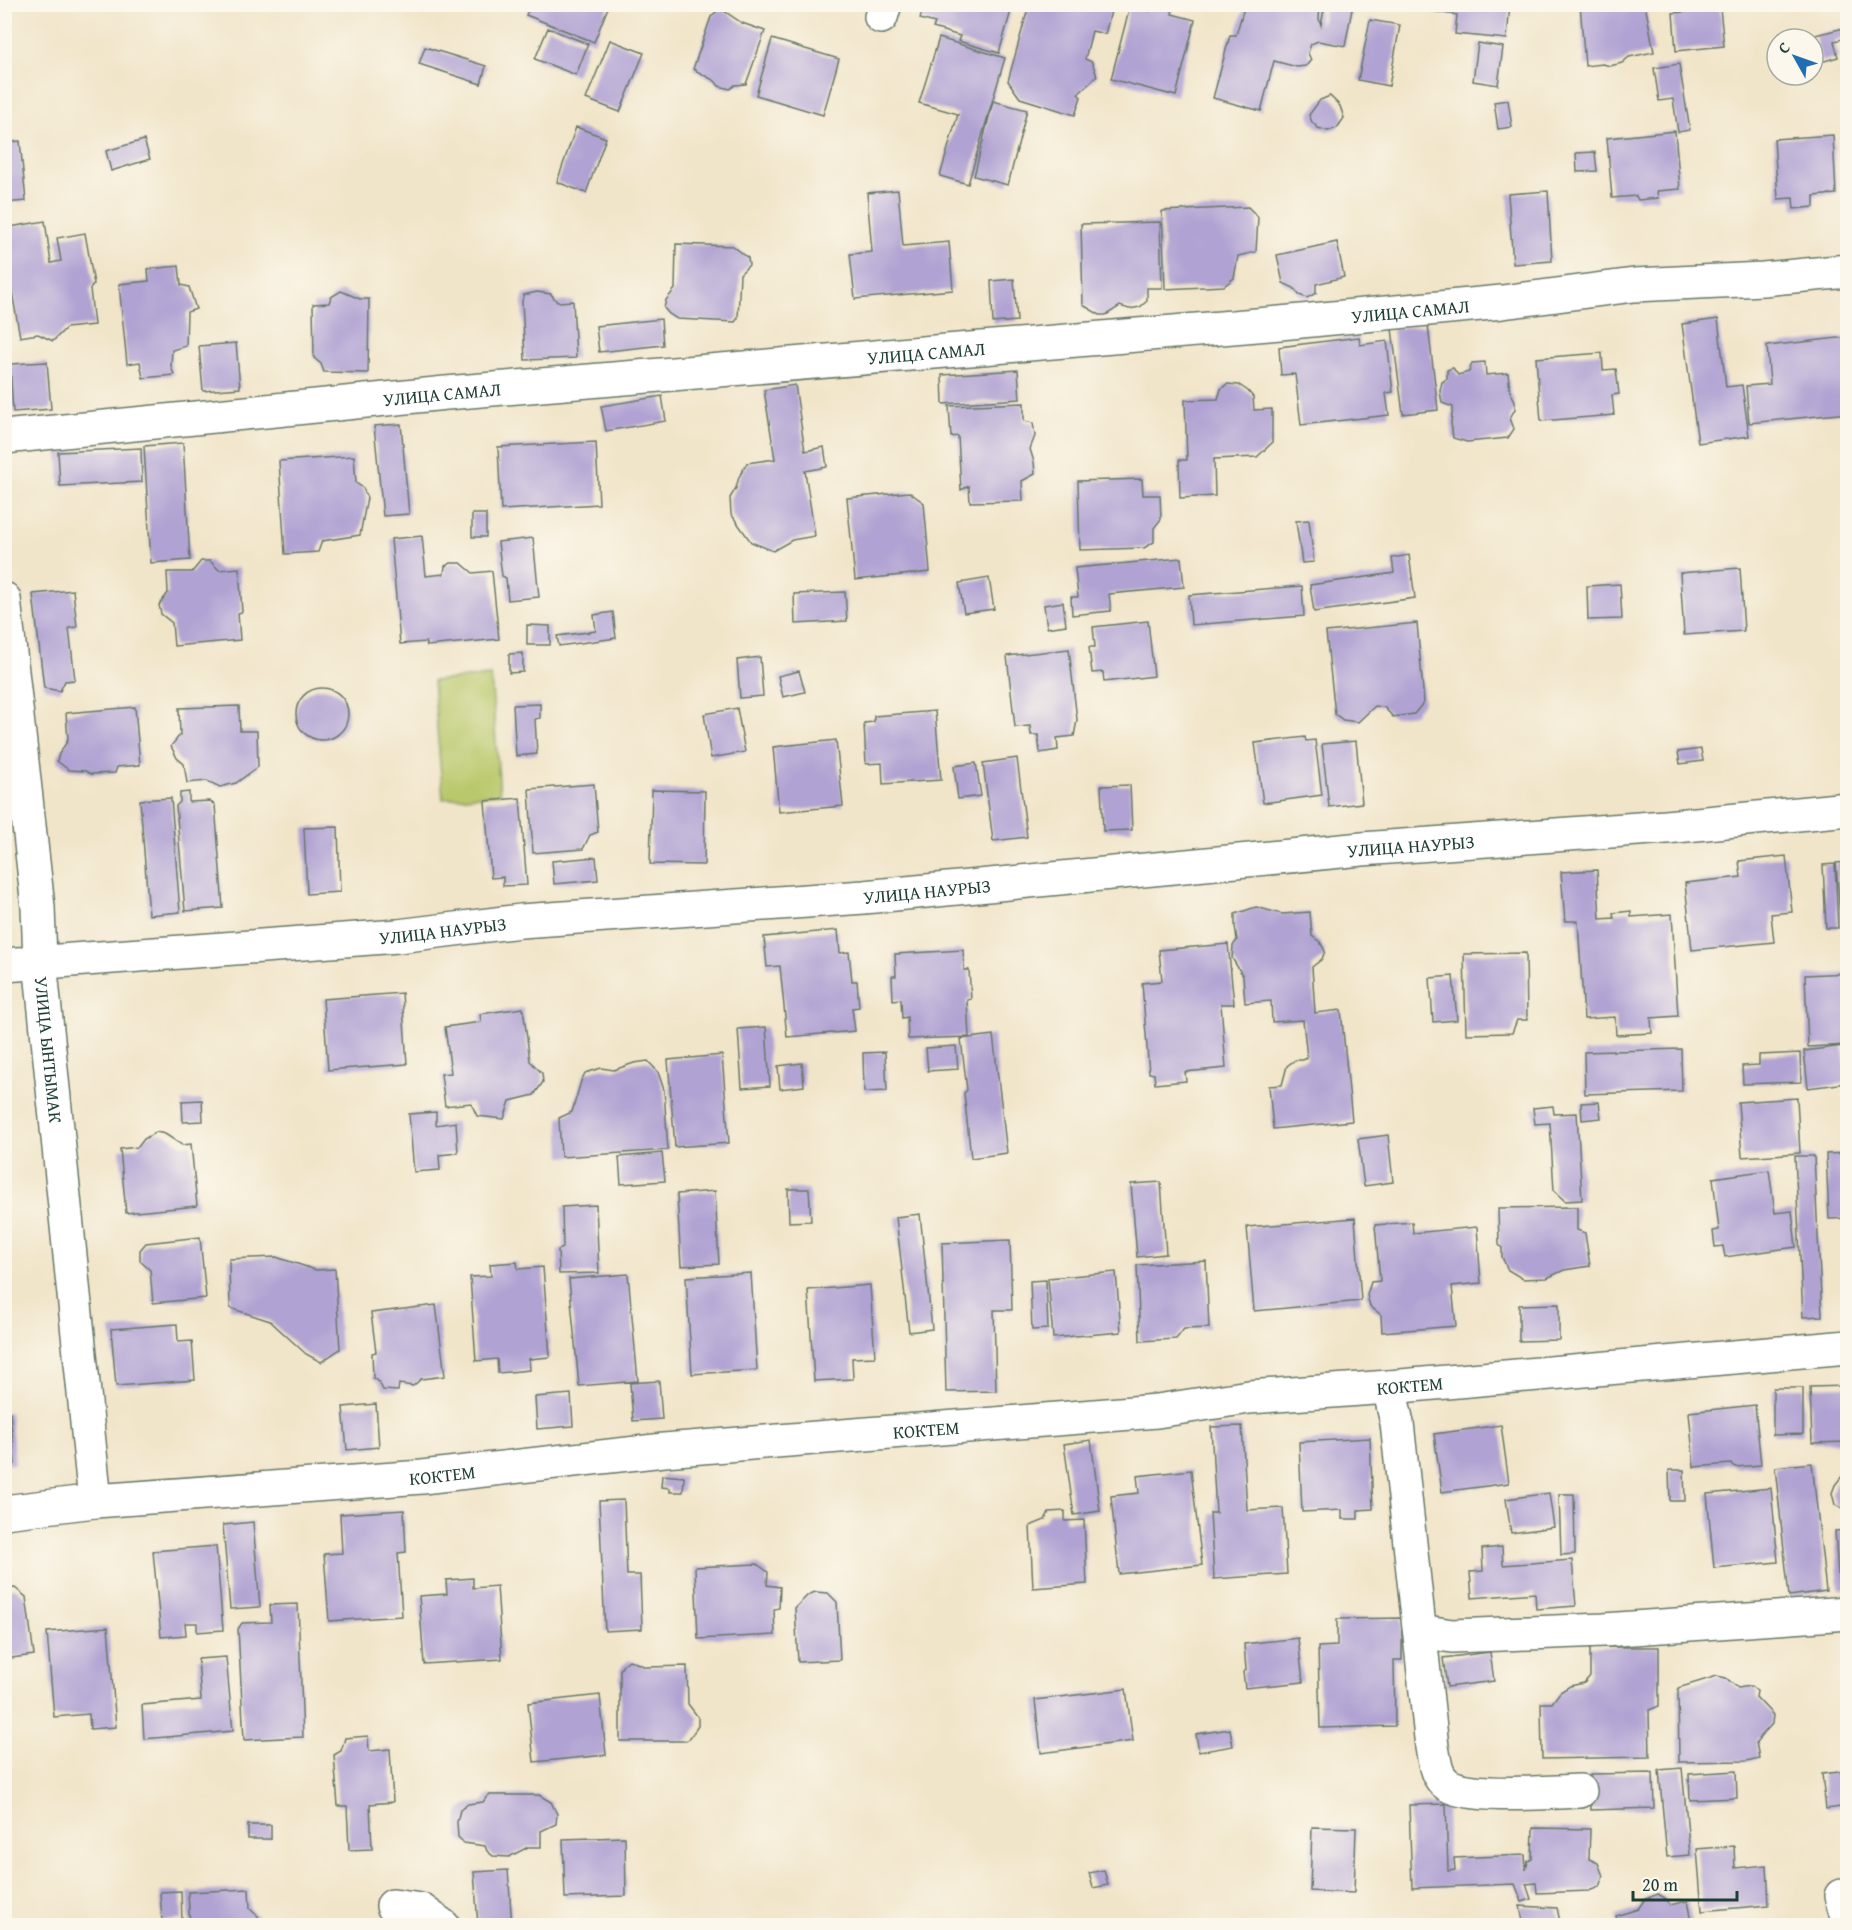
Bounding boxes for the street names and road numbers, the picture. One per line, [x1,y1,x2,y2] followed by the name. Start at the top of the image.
[1350,292,1470,330] street label: УЛИЦА САМАЛ
[866,334,986,371] street label: УЛИЦА САМАЛ
[382,375,502,413] street label: УЛИЦА САМАЛ
[1346,827,1475,864] street label: УЛИЦА НАУРЫЗ
[862,871,992,911] street label: УЛИЦА НАУРЫЗ
[378,909,508,951] street label: УЛИЦА НАУРЫЗ
[28,975,70,1124] street label: УЛИЦА ЫНТЫМАК
[1376,1369,1444,1401] street label: КОКТЕМ
[892,1413,960,1445] street label: КОКТЕМ
[408,1458,477,1491] street label: КОКТЕМ

